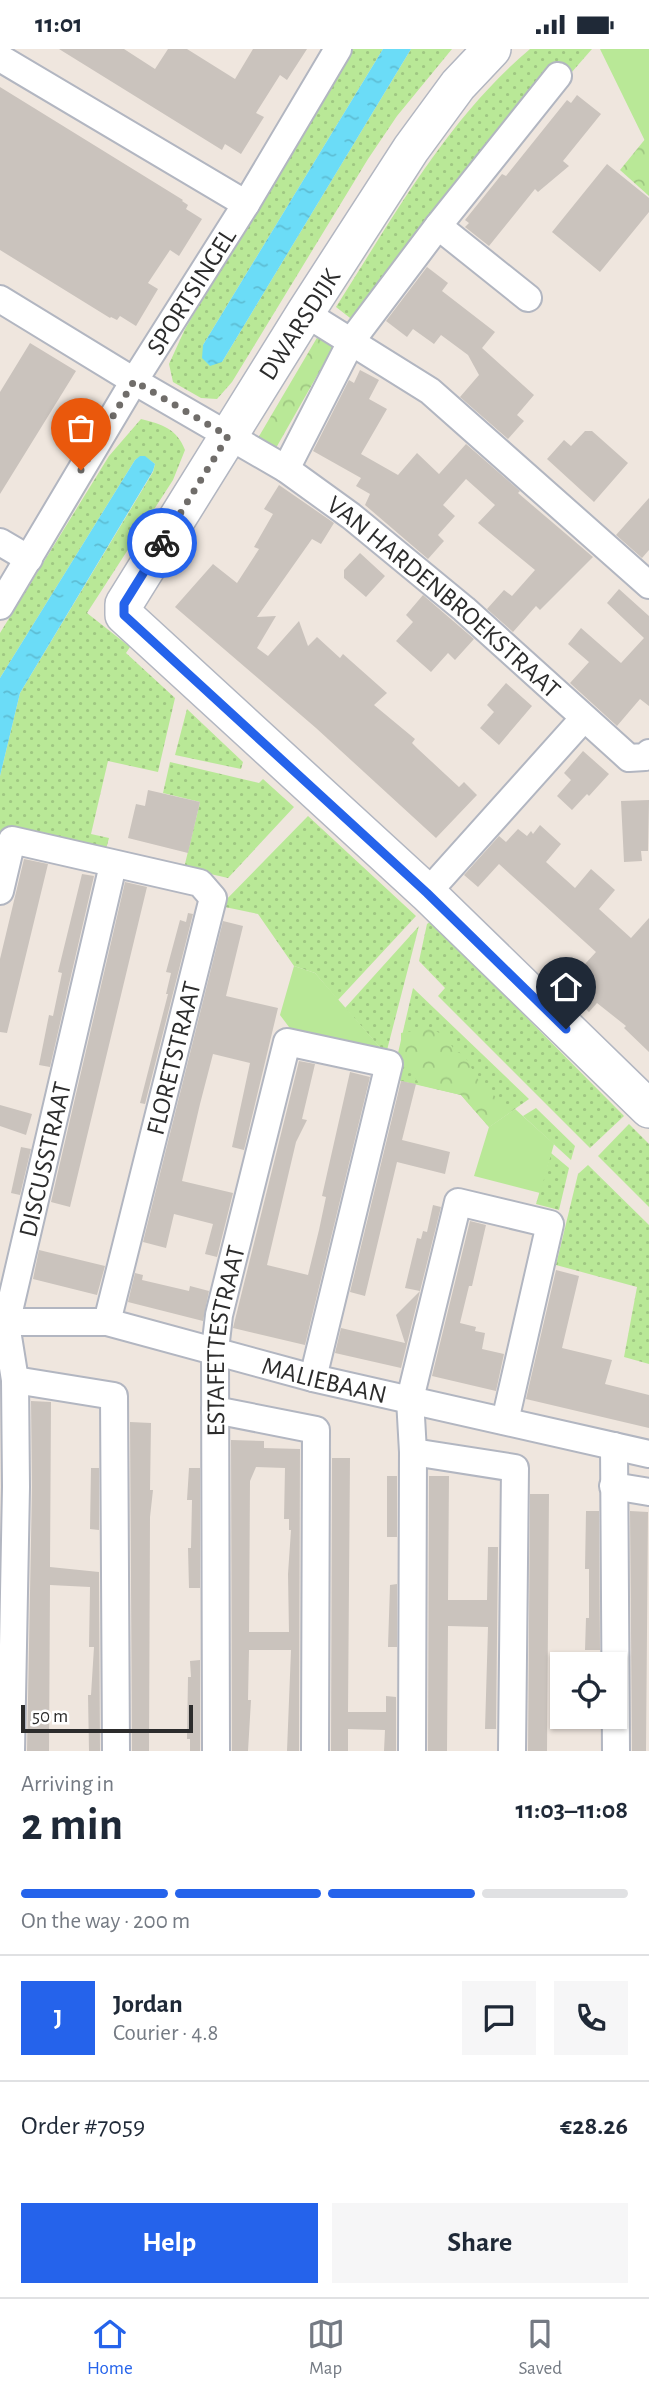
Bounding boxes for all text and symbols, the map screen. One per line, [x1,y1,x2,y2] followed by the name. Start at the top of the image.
[35,11,83,37] text: 11:01
[142,224,241,360] street label: SPORTSINGEL
[254,264,346,385] street label: DWARSDIJK
[51,398,111,470] pin
[62,409,100,447] icon: bag
[322,491,565,704] street label: VAN HARDENBROEKSTRAAT
[127,508,197,578] courier
[143,524,181,562] icon: bike
[536,957,596,1029] pin
[547,968,585,1006] icon: home
[142,978,206,1138] street label: FLORETSTRAAT
[15,1079,76,1240] street label: DISCUSSTRAAT
[203,1243,250,1437] street label: ESTAFETTESTRAAT
[259,1353,389,1408] street label: MALIEBAAN
[550,1652,627,1729] map controls
[550,1652,627,1729] button: locate
[21,1702,192,1734] scale bar
[32,1707,68,1726] text: 50 m
[21,1773,114,1796] text: Arriving in
[516,1797,628,1823] text: 11:03–11:08
[21,1802,123,1848] text: 2 min
[21,1910,190,1933] text: On the way · 200 m
[462,1981,536,2055] button: chat
[554,1981,628,2055] button: phone
[113,1991,183,2017] text: Jordan
[54,2005,62,2031] text: J
[113,2022,218,2045] text: Courier · 4.8
[21,2113,145,2139] text: Order #7059
[560,2113,628,2139] text: €28.26
[21,2203,318,2283] button: Help
[332,2203,628,2283] button: Share
[87,2315,133,2380] tab: Home
[307,2315,345,2380] tab: Map
[519,2315,562,2380] tab: Saved

